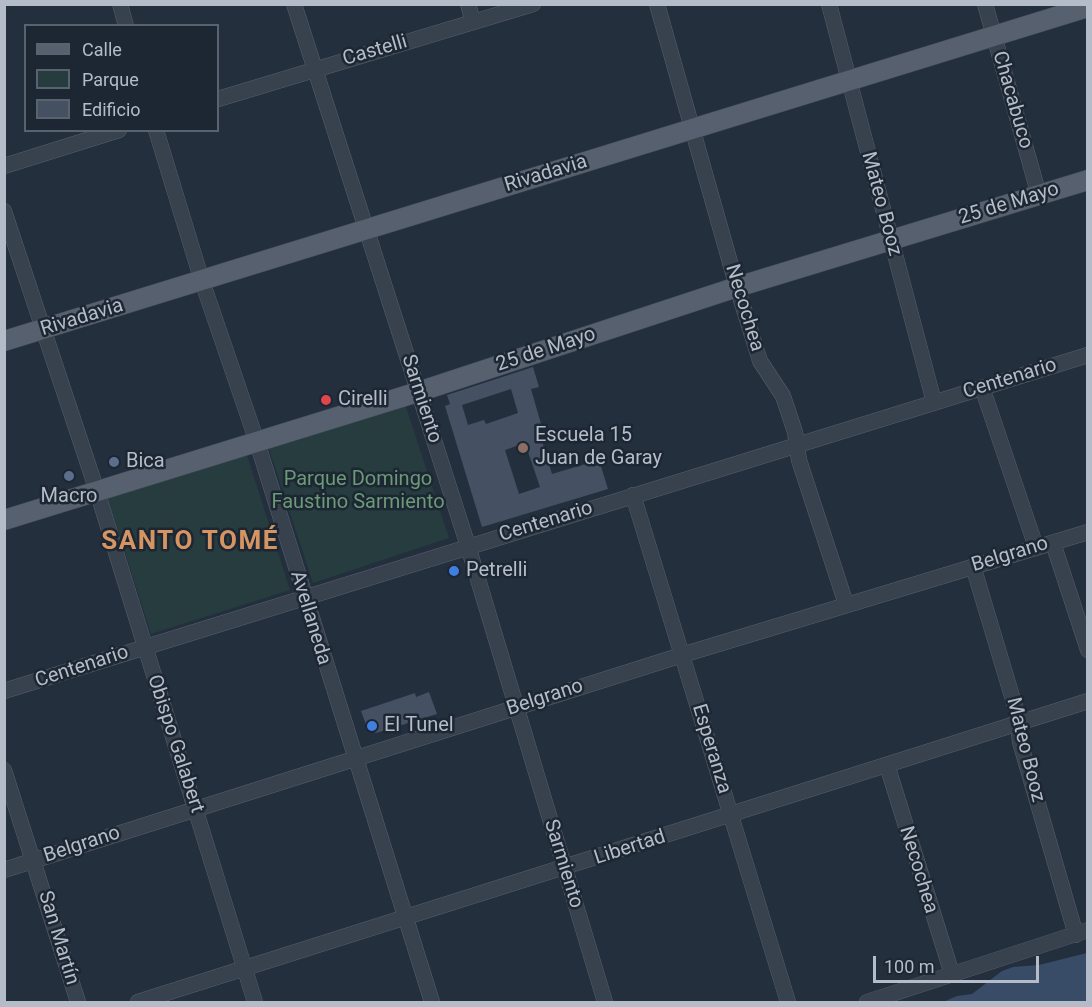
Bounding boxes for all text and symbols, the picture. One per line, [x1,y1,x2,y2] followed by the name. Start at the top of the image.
[24,24,219,132] legend
[340,30,410,72] street label: Castelli
[82,39,122,60] text: Calle
[987,48,1037,152] street label: Chacabuco
[82,69,139,90] text: Parque
[82,99,141,120] text: Edificio
[856,149,906,259] street label: Mateo Booz
[502,150,590,198] street label: Rivadavia
[956,177,1062,231] street label: 25 de Mayo
[719,262,769,354] street label: Necochea
[38,294,126,342] street label: Rivadavia
[493,323,599,377] street label: 25 de Mayo
[395,352,447,446] street label: Sarmiento
[960,353,1060,405] street label: Centenario
[338,388,388,412] place label: Cirelli
[319,393,333,407] marker: Cirelli
[535,424,662,471] place label: Escuela 15 Juan de Garay
[516,441,530,455] marker: Escuela 15 Juan de Garay
[126,450,165,474] place label: Bica
[107,455,121,469] marker: Bica
[271,468,445,515] park label: Parque Domingo Faustino Sarmiento
[62,469,76,483] marker: Macro
[41,485,97,509] place label: Macro
[496,496,596,548] street label: Centenario
[101,526,279,558] district label: SANTO TOMÉ
[969,532,1051,578] street label: Belgrano
[466,559,527,583] place label: Petrelli
[447,564,461,578] marker: Petrelli
[284,568,336,668] street label: Avellaneda
[32,641,132,693] street label: Centenario
[141,672,209,816] street label: Obispo Galabert
[504,674,586,722] street label: Belgrano
[1000,695,1050,805] street label: Mateo Booz
[686,701,736,797] street label: Esperanza
[384,714,454,738] place label: El Tunel
[365,719,379,733] marker: El Tunel
[538,817,588,911] street label: Sarmiento
[41,821,123,869] street label: Belgrano
[893,824,943,916] street label: Necochea
[591,825,669,871] street label: Libertad
[32,888,84,988] street label: San Martín
[876,944,1042,982] scale bar
[884,956,935,977] text: 100 m

